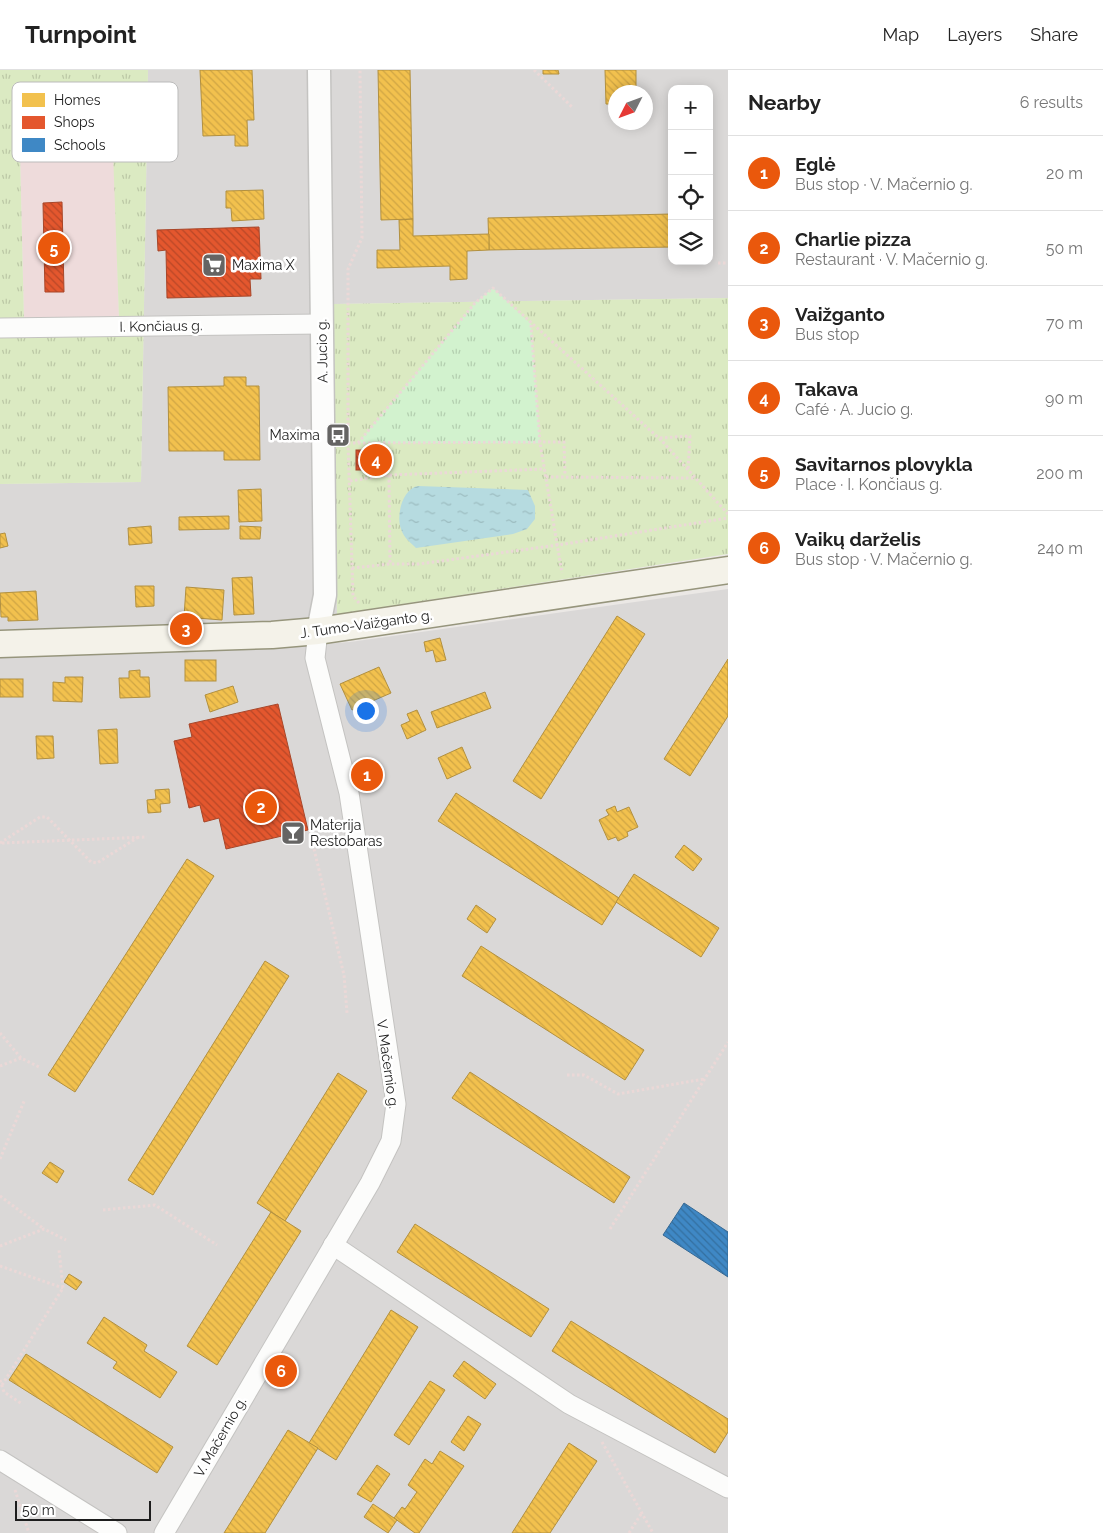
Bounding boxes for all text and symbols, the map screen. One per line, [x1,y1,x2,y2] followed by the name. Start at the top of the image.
[25,20,137,49] text: Turnpoint
[883,24,919,45] text: Map
[947,24,1002,45] text: Layers
[1030,24,1078,45] text: Share
[12,82,178,162] legend
[608,85,653,130] north arrow
[668,85,713,265] map controls
[668,85,713,130] button: +
[748,90,821,115] text: Nearby
[54,92,101,108] text: Homes
[1020,93,1083,112] text: 6 results
[54,114,95,130] text: Shops
[668,130,713,175] button: −
[54,137,106,153] text: Schools
[795,153,836,175] text: Eglė
[760,164,768,183] text: 1
[1046,164,1083,183] text: 20 m
[668,175,713,220] button: locate
[795,175,972,194] text: Bus stop · V. Mačernio g.
[668,220,713,265] button: layers
[795,228,911,250] text: Charlie pizza
[38,229,70,267] pin: 5
[759,239,769,258] text: 2
[1046,239,1083,258] text: 50 m
[795,250,988,269] text: Restaurant · V. Mačernio g.
[201,252,227,278] supermarket icon: Maxima X
[232,257,295,273] place label: Maxima X
[795,303,885,325] text: Vaižganto
[760,314,768,333] text: 3
[1046,314,1083,333] text: 70 m
[119,317,203,335] street label: I. Končiaus g.
[313,319,331,383] street label: A. Jucio g.
[795,325,859,344] text: Bus stop
[795,378,858,400] text: Takava
[759,389,769,408] text: 4
[1045,389,1083,408] text: 90 m
[795,400,913,419] text: Café · A. Jucio g.
[325,422,351,448] bus stop icon: Maxima
[270,427,320,443] place label: Maxima
[360,441,392,479] pin: 4
[795,453,973,475] text: Savitarnos plovykla
[760,464,768,483] text: 5
[1036,464,1083,483] text: 200 m
[795,475,942,494] text: Place · I. Končiaus g.
[795,528,921,550] text: Vaikų darželis
[759,539,769,558] text: 6
[1037,539,1083,558] text: 240 m
[795,550,972,569] text: Bus stop · V. Mačernio g.
[299,607,433,641] street label: J. Tumo-Vaižganto g.
[170,610,202,648] pin: 3
[353,698,379,724] your location
[351,756,383,794] pin: 1
[245,788,277,826] pin: 2
[310,817,383,849] place label: Materija Restobaras
[280,820,306,846] bar icon: Materija Restobaras
[374,1018,402,1110] street label: V. Mačernio g.
[265,1352,297,1390] pin: 6
[191,1394,249,1480] street label: V. Mačernio g.
[15,1498,151,1521] scale bar
[22,1502,55,1518] text: 50 m

